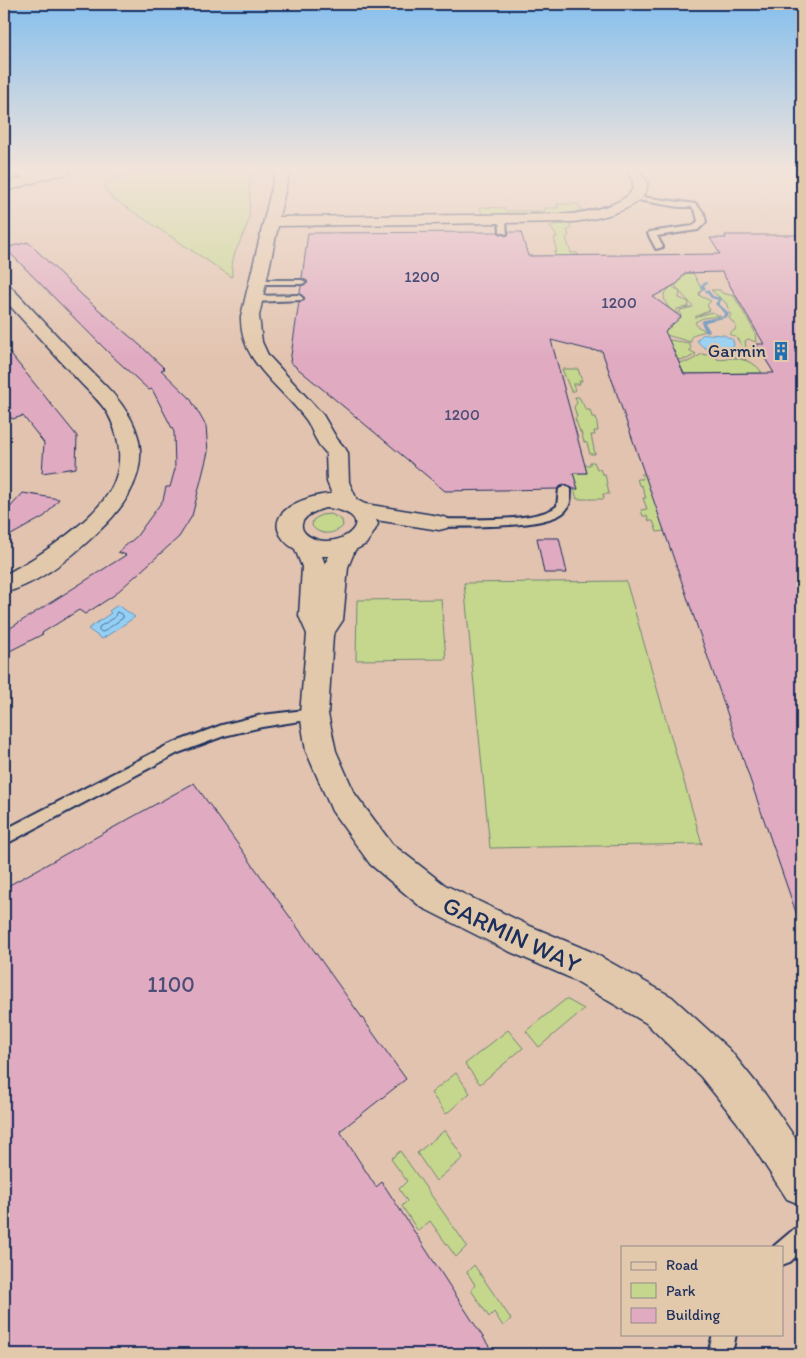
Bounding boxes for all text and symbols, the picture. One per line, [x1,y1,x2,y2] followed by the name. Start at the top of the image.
[404,267,440,286] house number: 1200
[601,293,637,312] house number: 1200
[708,340,766,362] place label: Garmin
[770,340,792,362] building icon: Garmin
[444,405,480,424] house number: 1200
[438,889,586,979] street label: GARMIN WAY
[147,971,195,998] house number: 1100
[621,1246,784,1336] legend
[666,1256,699,1274] text: Road
[666,1282,696,1300] text: Park
[666,1306,720,1324] text: Building

